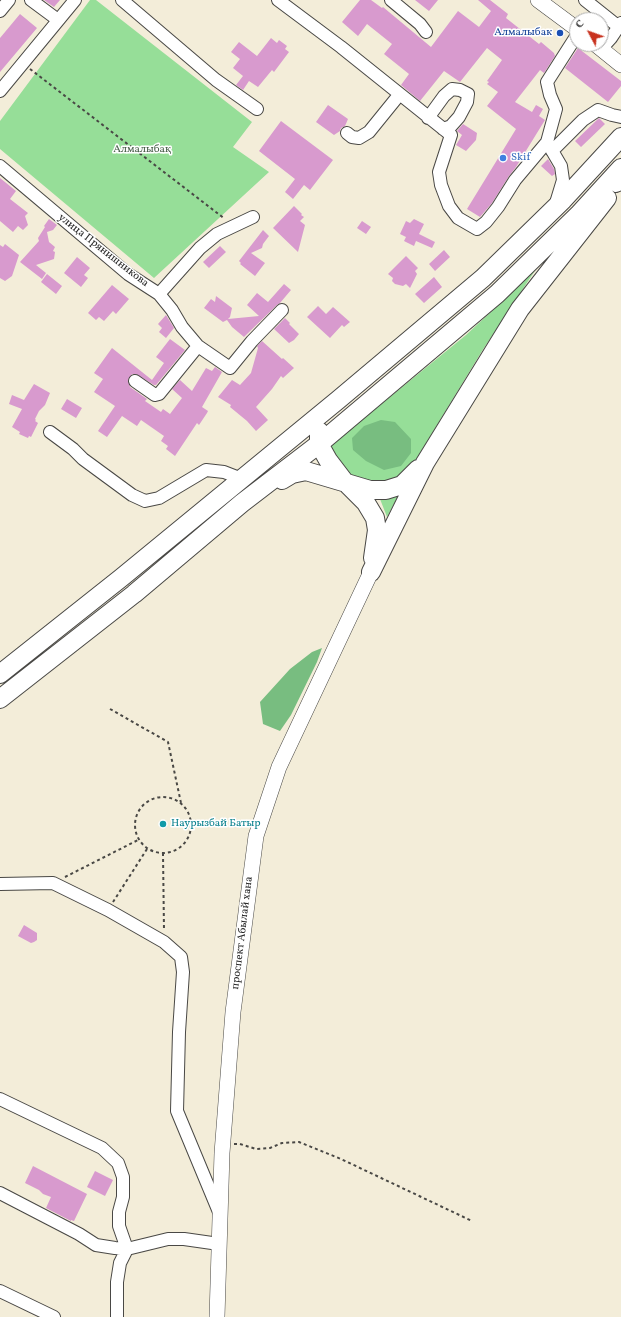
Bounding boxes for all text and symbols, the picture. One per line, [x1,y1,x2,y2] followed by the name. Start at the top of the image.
[569,12,609,52] north arrow
[572,17,588,32] text: С
[494,26,552,40] place label: Алмалыбак
[555,28,565,38] marker: Алмалыбак
[113,143,171,157] park label: Алмалыбақ
[511,151,530,165] place label: Skif
[498,153,508,163] marker: Skif
[55,211,151,291] street label: улица Прянишникова
[171,817,261,831] place label: Наурызбай Батыр
[158,819,168,829] marker: Наурызбай Батыр
[230,876,256,990] street label: проспект Абылай хана

